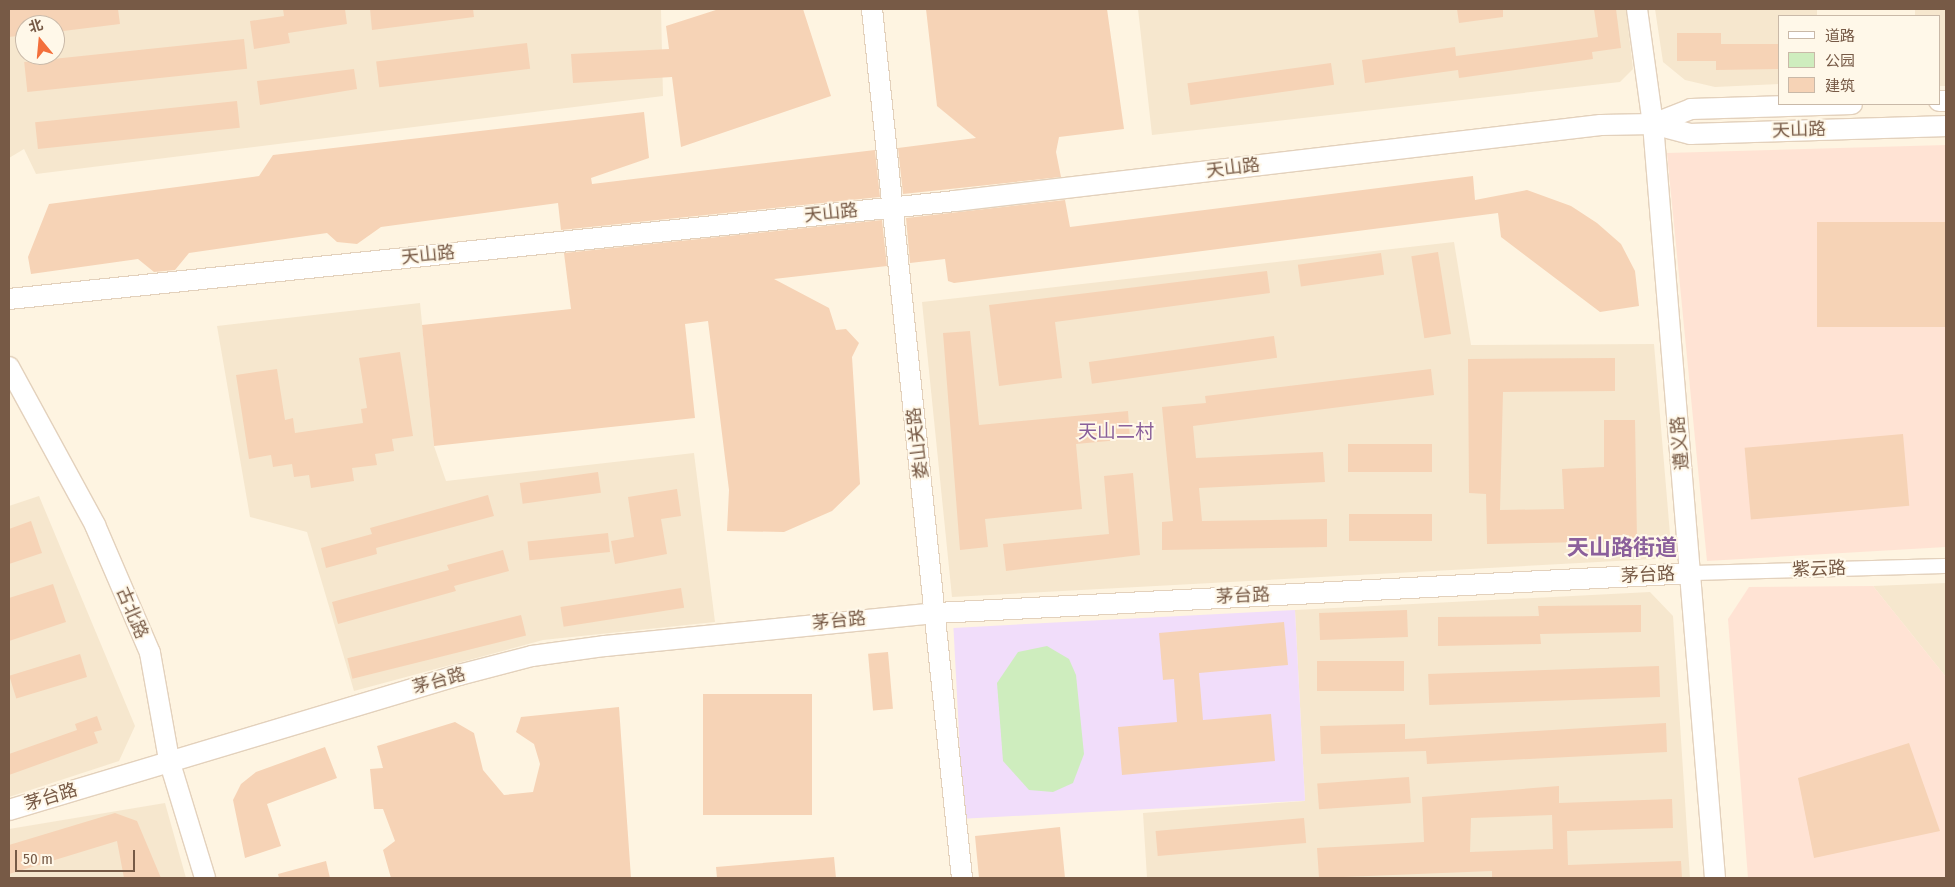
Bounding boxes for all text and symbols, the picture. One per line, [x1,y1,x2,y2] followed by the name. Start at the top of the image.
[15,15,65,65] north arrow
[1778,15,1940,105] legend
[27,16,45,36] text: 北
[1825,27,1855,45] text: 道路
[1825,52,1855,70] text: 公园
[1825,77,1855,95] text: 建筑
[1772,118,1826,142] street label: 天山路
[1205,154,1261,182] street label: 天山路
[803,199,859,227] street label: 天山路
[400,241,456,269] street label: 天山路
[903,406,933,480] street label: 娄山关路
[1667,415,1693,471] street label: 遵义路
[1078,421,1154,443] district label: 天山二村
[1567,535,1677,561] district label: 天山路街道
[1792,557,1846,581] street label: 紫云路
[1620,563,1676,587] street label: 茅台路
[112,584,152,642] street label: 古北路
[1215,584,1271,608] street label: 茅台路
[811,607,867,635] street label: 茅台路
[410,663,468,699] street label: 茅台路
[22,779,80,815] street label: 茅台路
[18,840,138,872] scale bar
[23,850,53,868] text: 50 m

